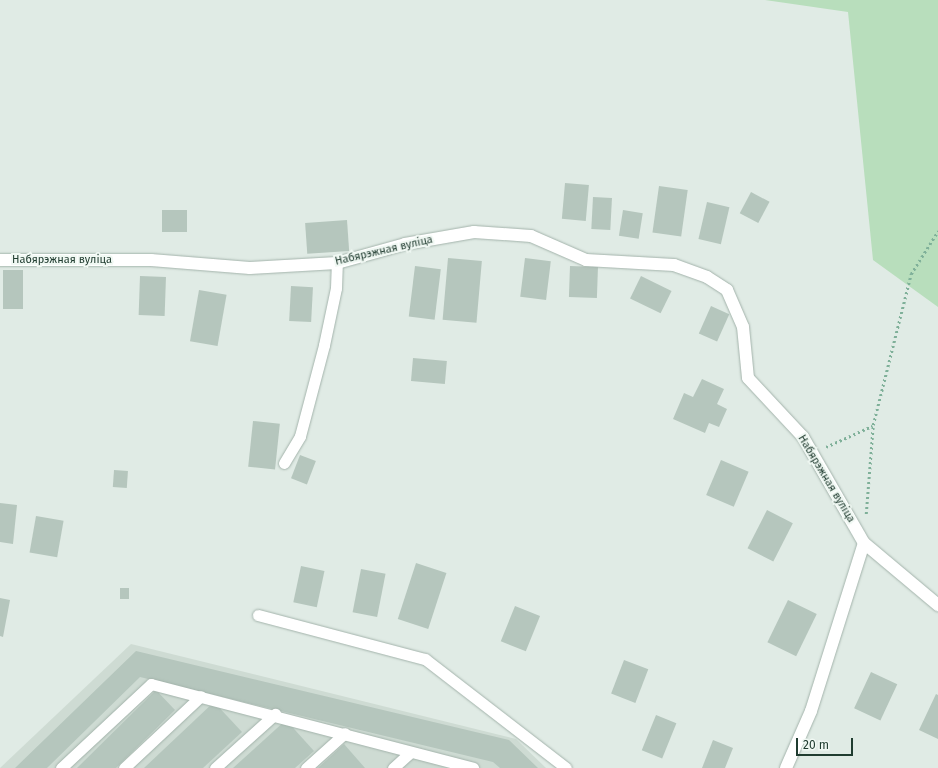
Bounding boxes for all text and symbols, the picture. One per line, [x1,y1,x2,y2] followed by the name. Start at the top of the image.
[334,233,434,269] street label: Набярэжная вуліца
[12,253,112,267] street label: Набярэжная вуліца
[795,433,857,525] street label: Набярэжная вуліца
[798,730,855,756] scale bar
[803,738,829,752] text: 20 m

